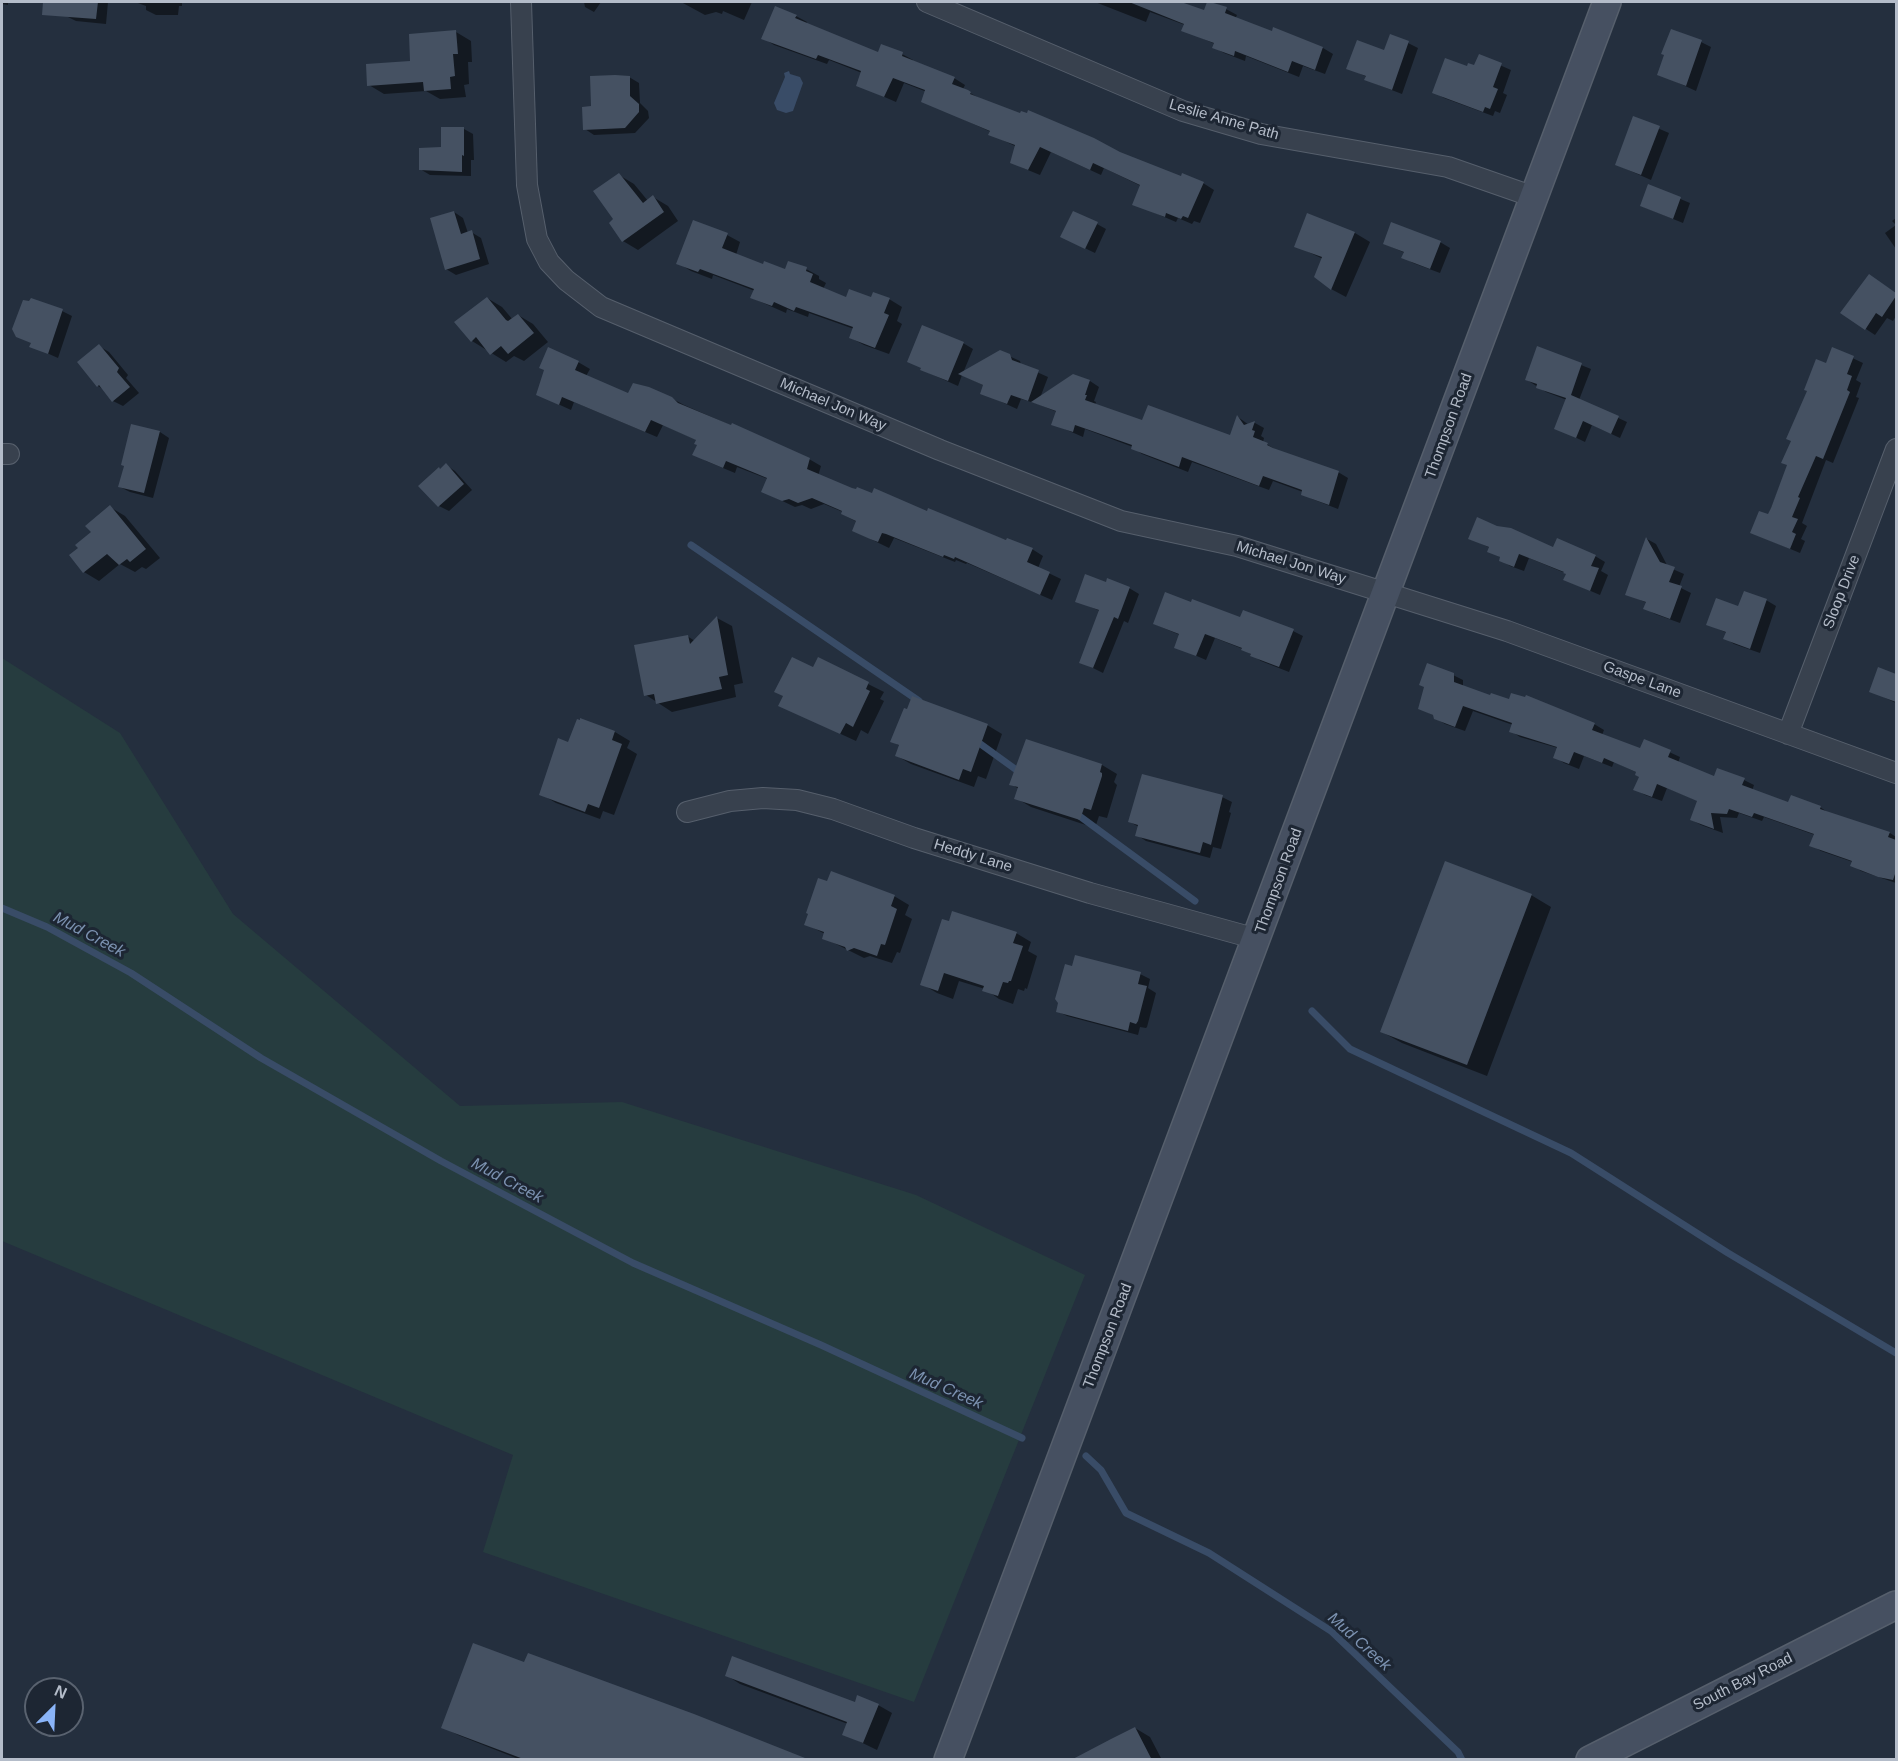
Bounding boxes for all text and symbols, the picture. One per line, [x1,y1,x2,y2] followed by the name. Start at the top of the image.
[1167,96,1281,144] street label: Leslie Anne Path
[1422,371,1476,481] street label: Thompson Road
[777,375,889,435] street label: Michael Jon Way
[1234,538,1348,588] street label: Michael Jon Way
[1820,553,1864,631] street label: Sloop Drive
[1601,658,1683,702] street label: Gaspe Lane
[1252,826,1306,936] street label: Thompson Road
[932,836,1014,876] street label: Heddy Lane
[50,908,128,962] water label: Mud Creek
[468,1154,546,1208] water label: Mud Creek
[1080,1281,1136,1391] street label: Thompson Road
[906,1364,986,1414] water label: Mud Creek
[1324,1609,1394,1675] water label: Mud Creek
[1690,1649,1796,1715] street label: South Bay Road
[24,1677,84,1737] north arrow
[52,1682,69,1702] text: N

